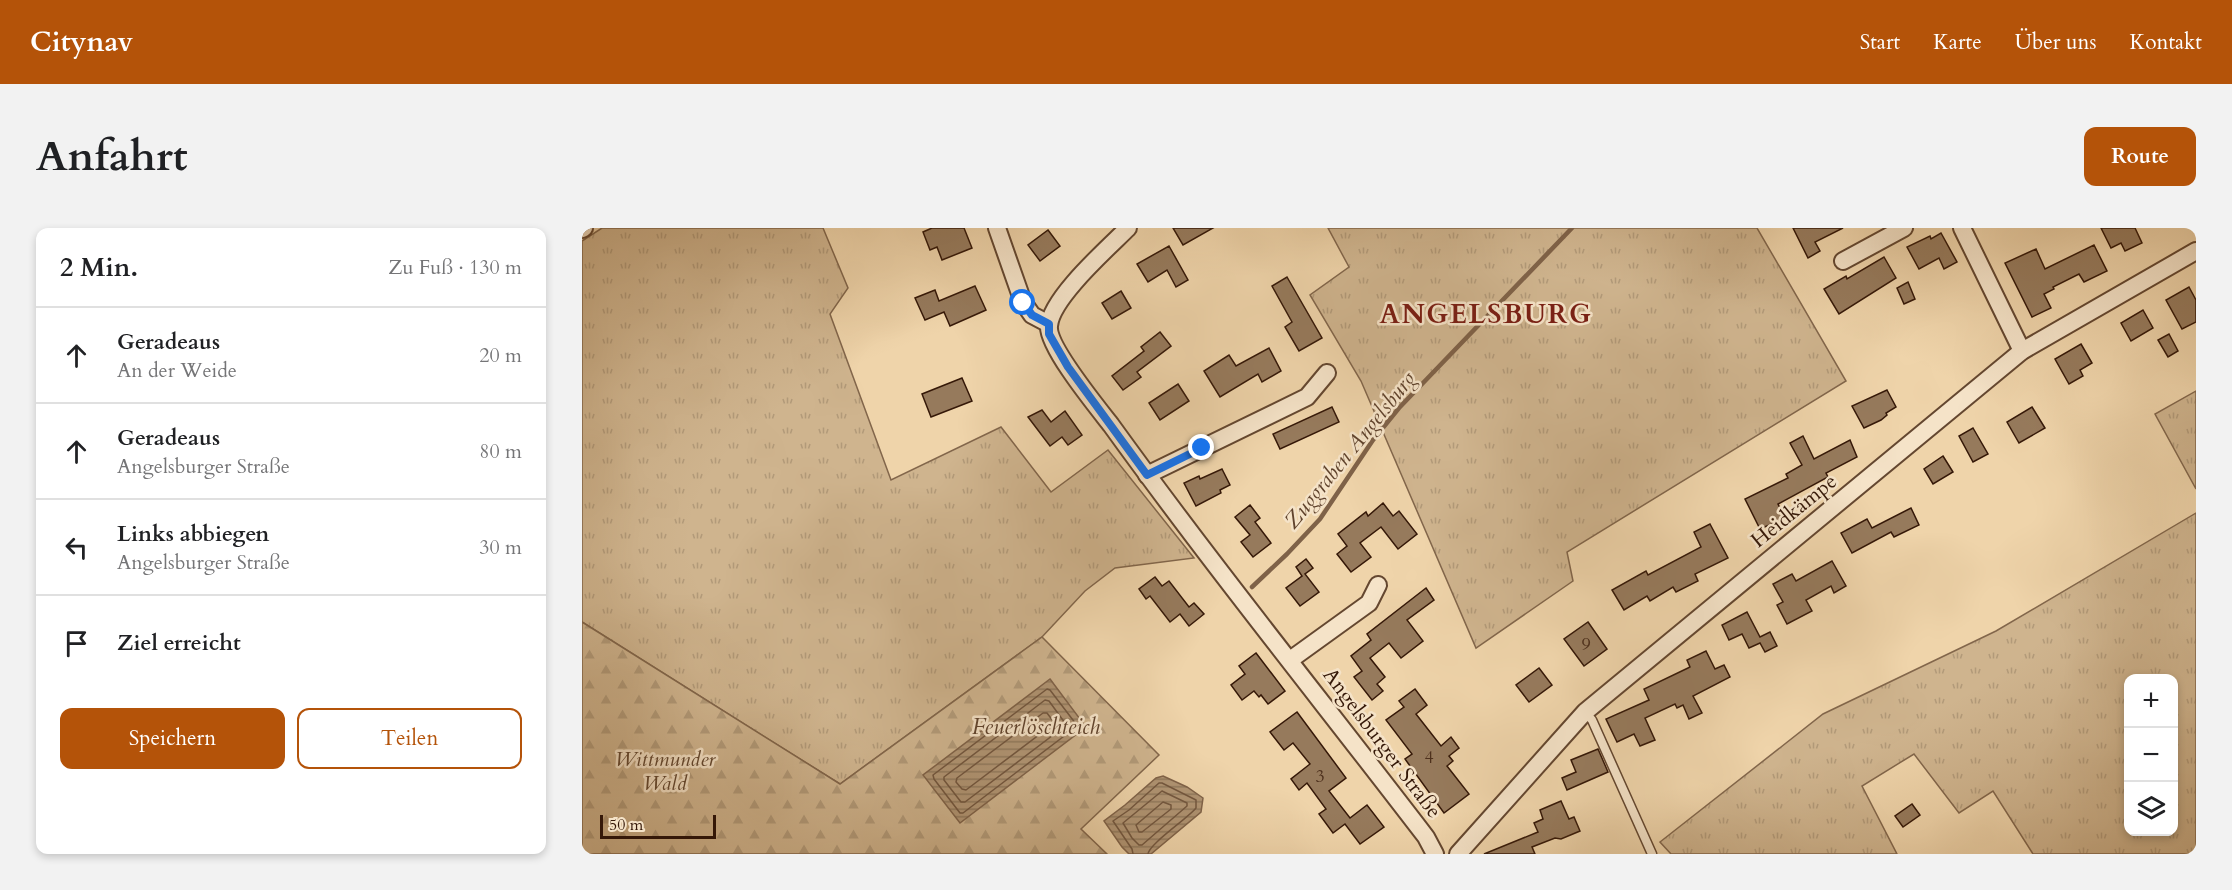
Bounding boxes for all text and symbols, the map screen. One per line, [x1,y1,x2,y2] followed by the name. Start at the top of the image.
[30,23,133,61] text: Citynav
[1860,28,1900,57] text: Start
[1933,28,1982,57] text: Karte
[2015,28,2097,57] text: Über uns
[2130,28,2202,57] text: Kontakt
[2084,127,2196,186] button: Route
[36,128,188,185] text: Anfahrt
[60,250,138,285] text: 2 Min.
[388,254,522,281] text: Zu Fuß · 130 m
[1009,289,1035,315] route start
[1380,296,1592,333] district label: ANGELSBURG
[117,327,220,357] text: Geradeaus
[60,339,93,372] icon: ahead
[479,342,522,369] text: 20 m
[117,357,237,384] text: An der Weide
[1277,365,1423,535] water label: Zuggraben Angelsburg
[117,423,220,453] text: Geradeaus
[1188,434,1214,460] route end
[60,435,93,468] icon: ahead
[479,438,522,465] text: 80 m
[117,453,290,480] text: Angelsburger Straße
[1745,467,1843,555] street label: Heidkämpe
[117,519,269,549] text: Links abbiegen
[60,531,93,564] icon: left
[479,534,522,561] text: 30 m
[117,549,290,576] text: Angelsburger Straße
[60,627,93,660] icon: arrive
[117,628,241,658] text: Ziel erreicht
[1581,632,1591,657] house number: 9
[1316,662,1448,824] street label: Angelsburger Straße
[2124,674,2178,836] map controls
[2124,674,2178,728] button: +
[60,708,285,769] button: Speichern
[297,708,522,769] button: Teilen
[972,712,1100,742] water label: Feuerlöschteich
[2124,728,2178,782] button: −
[615,745,716,798] park label: Wittmunder Wald
[1424,745,1434,770] house number: 4
[1315,764,1325,789] house number: 3
[2124,782,2178,836] button: layers
[600,812,716,840] scale bar
[609,814,643,836] text: 50 m

